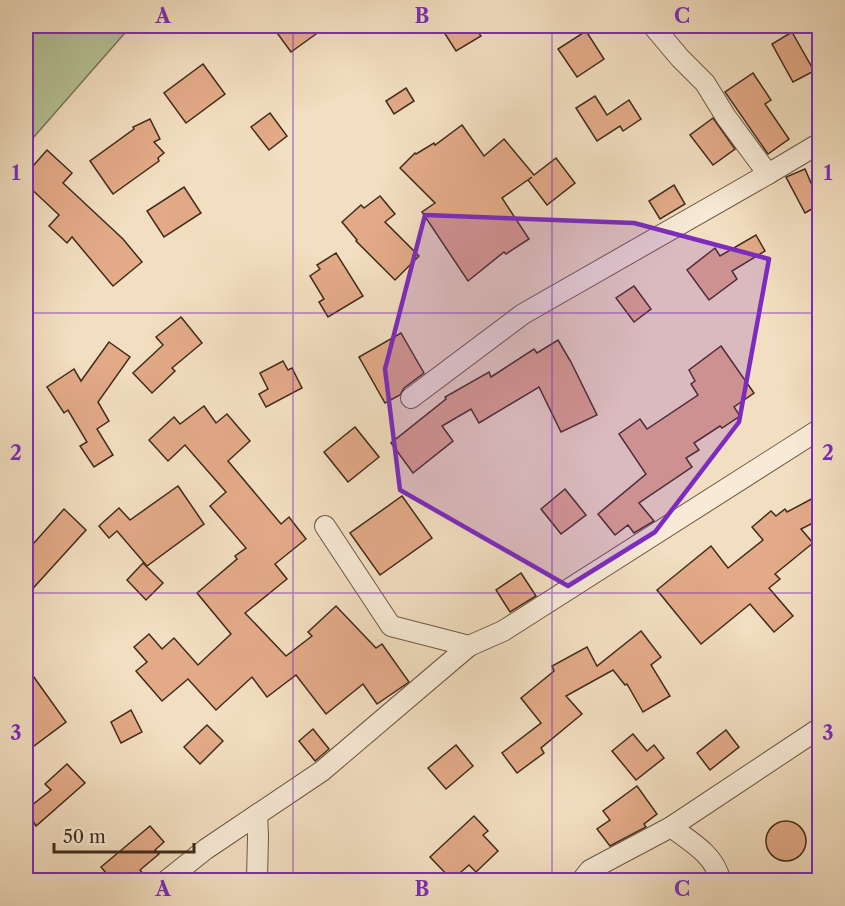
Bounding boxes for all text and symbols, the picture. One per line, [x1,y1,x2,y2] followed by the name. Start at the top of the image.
[154,4,171,28] text: A
[415,4,430,28] text: B
[674,4,690,28] text: C
[12,161,21,185] text: 1
[824,161,833,185] text: 1
[10,441,22,465] text: 2
[822,441,834,465] text: 2
[10,721,22,745] text: 3
[822,721,834,745] text: 3
[54,816,194,854] scale bar
[63,826,106,848] text: 50 m
[154,877,171,901] text: A
[415,877,430,901] text: B
[674,877,690,901] text: C

